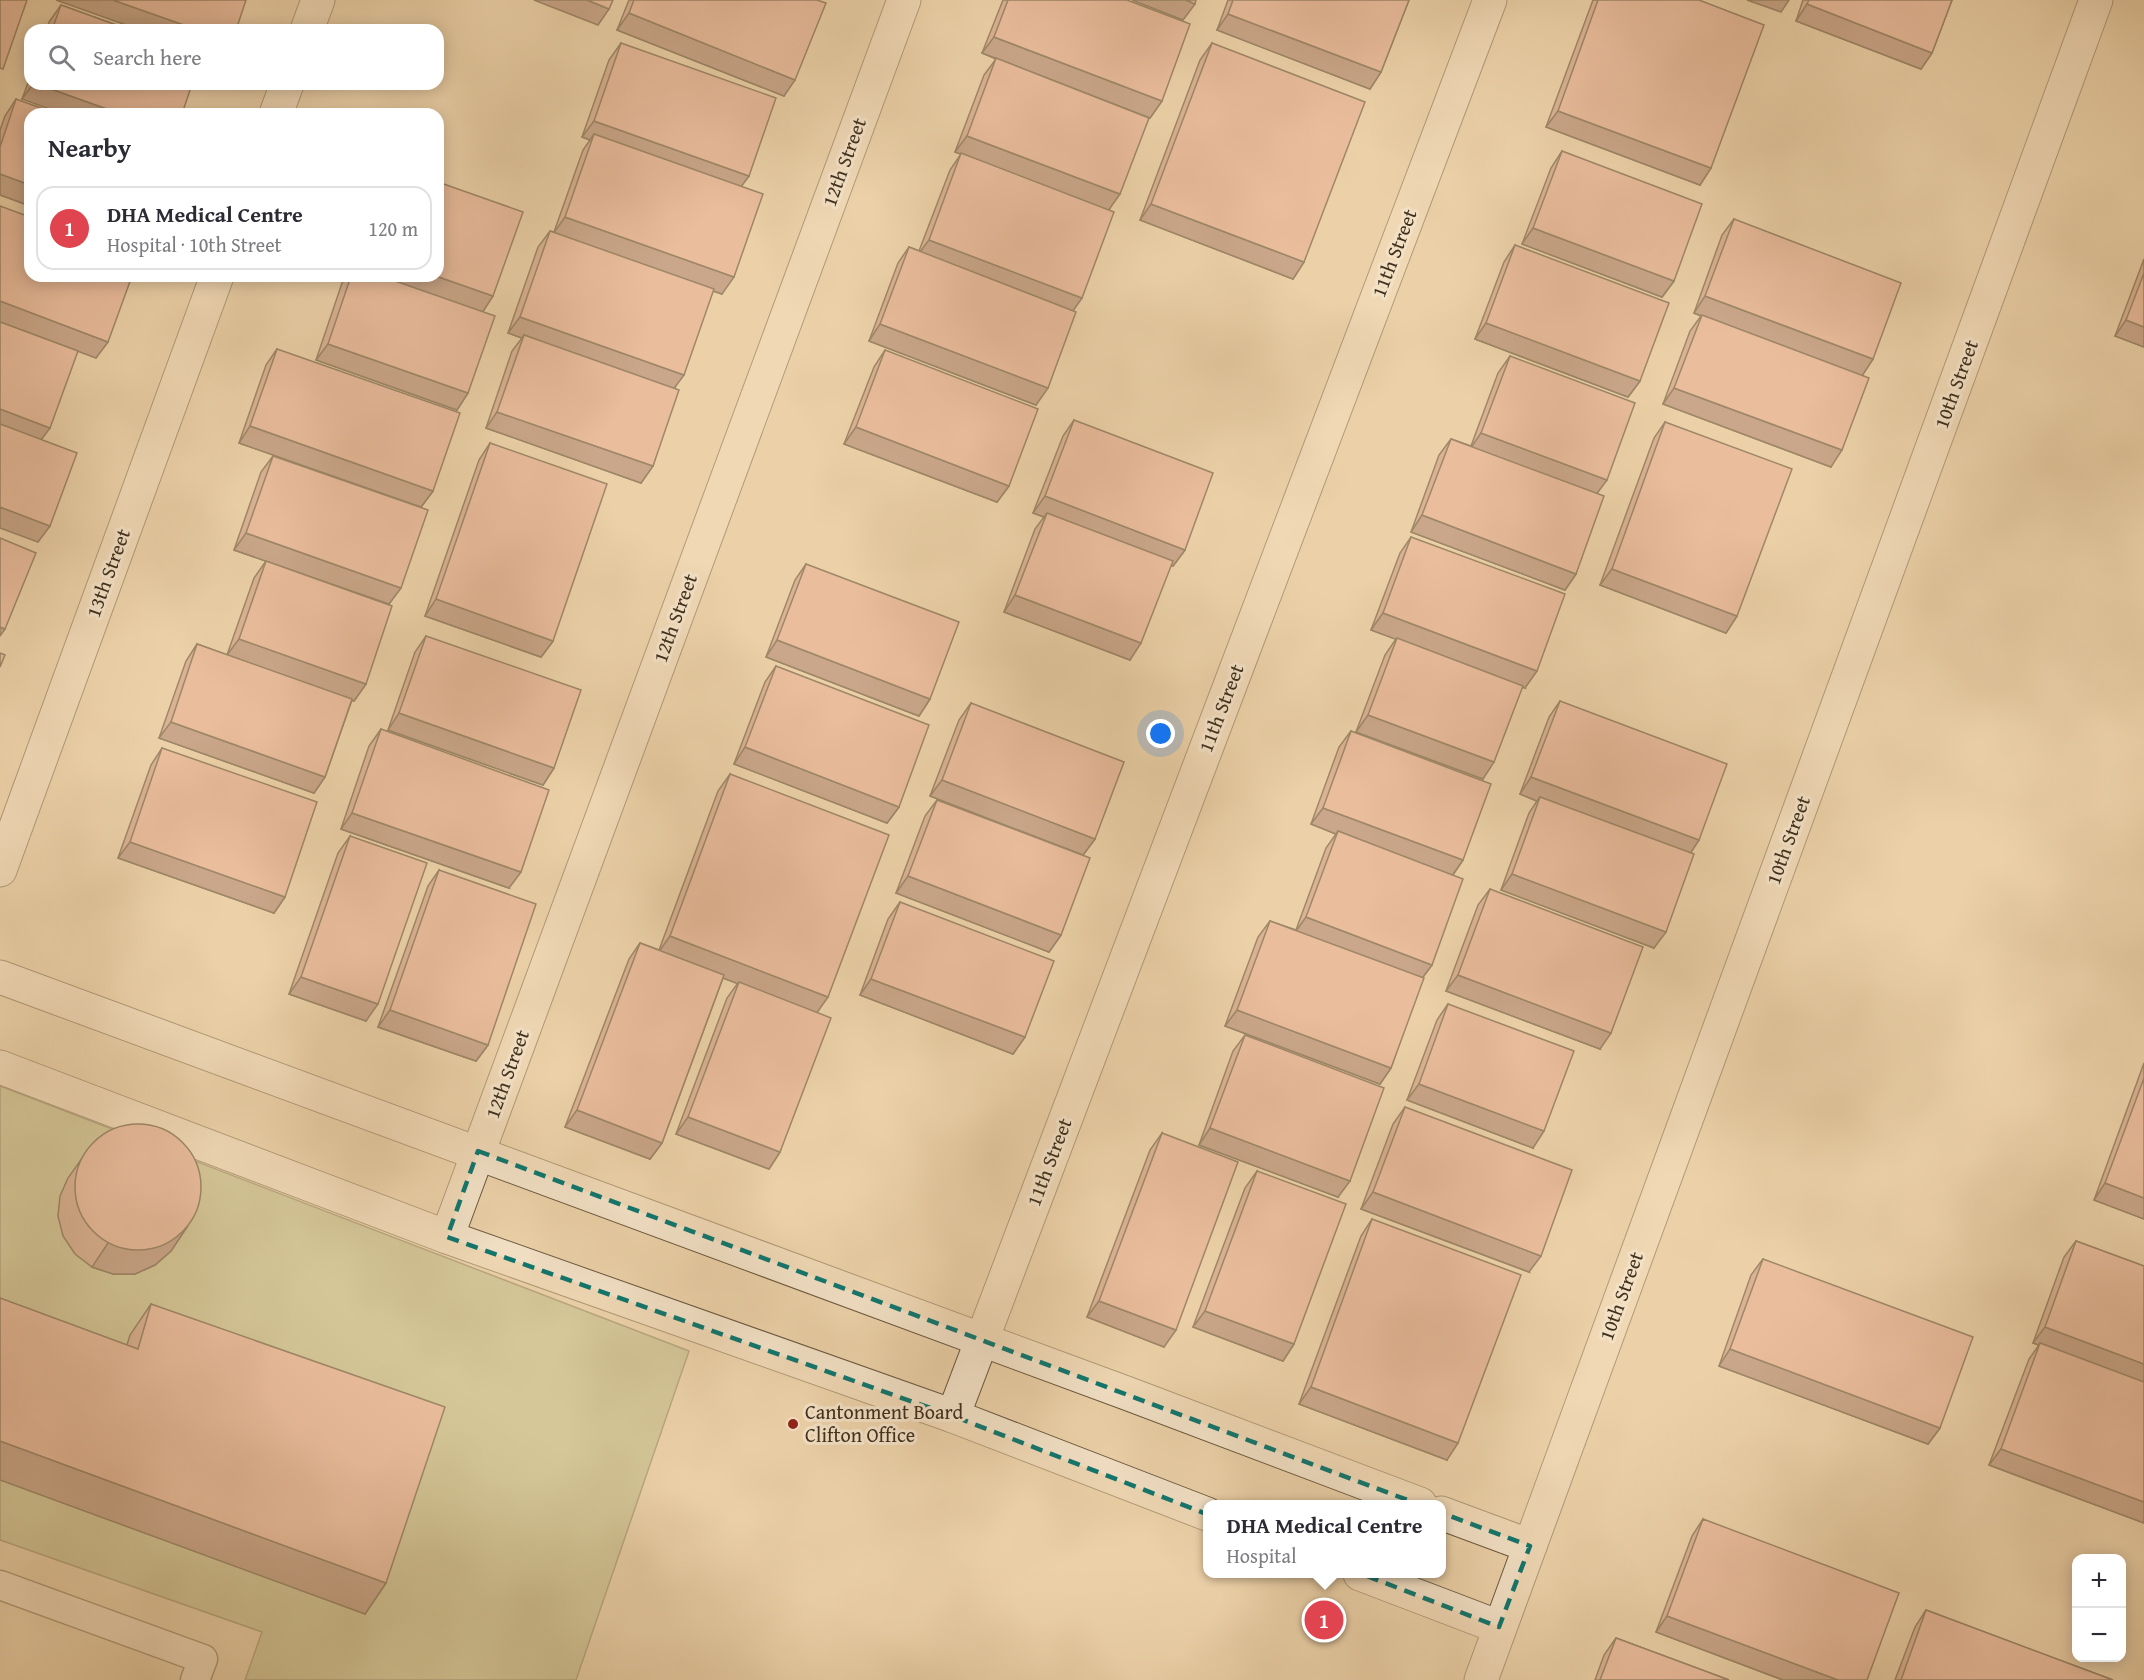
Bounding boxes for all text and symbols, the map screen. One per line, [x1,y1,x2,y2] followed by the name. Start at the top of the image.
[24,24,444,90] search box
[45,41,78,74] icon: search
[93,41,202,73] text: Search here
[814,113,873,210] street label: 12th Street
[48,128,131,167] text: Nearby
[107,198,303,230] text: DHA Medical Centre
[1363,204,1424,301] street label: 11th Street
[64,214,75,243] text: 1
[368,214,418,243] text: 120 m
[107,230,282,259] text: Hospital · 10th Street
[1926,335,1985,432] street label: 10th Street
[78,524,137,621] street label: 13th Street
[645,569,704,666] street label: 12th Street
[1190,659,1251,756] street label: 11th Street
[1146,719,1175,748] your location
[1758,791,1817,888] street label: 10th Street
[477,1025,536,1122] street label: 12th Street
[1018,1113,1079,1210] street label: 11th Street
[1591,1247,1650,1344] street label: 10th Street
[805,1397,964,1449] place label: Cantonment Board Clifton Office
[786,1417,800,1431] marker: Cantonment Board Clifton Office
[1203,1500,1446,1578] popup
[1227,1509,1422,1541] text: DHA Medical Centre
[1227,1541,1297,1570] text: Hospital
[2072,1554,2126,1662] map controls
[2072,1554,2126,1608] button: +
[1304,1598,1344,1642] pin: 1
[2072,1608,2126,1662] button: −

